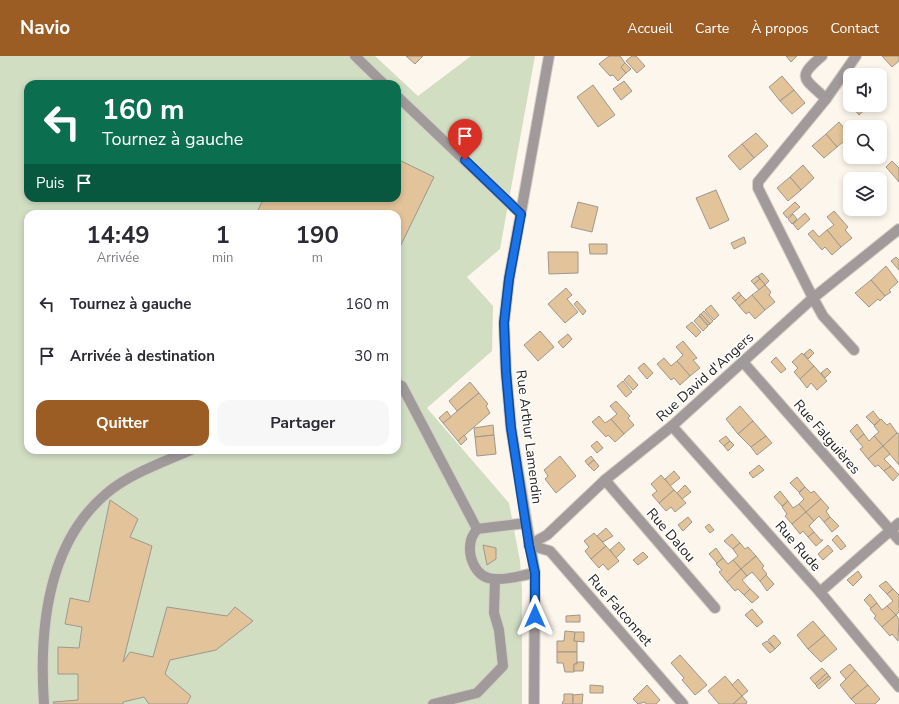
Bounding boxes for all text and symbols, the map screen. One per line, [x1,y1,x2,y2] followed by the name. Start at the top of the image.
[20,15,70,41] text: Navio
[627,19,673,38] text: Accueil
[695,19,729,38] text: Carte
[751,19,809,38] text: À propos
[831,19,879,38] text: Contact
[843,68,887,216] map controls
[843,68,887,112] button: sound
[102,91,185,129] text: 160 m
[36,96,88,148] icon: left
[448,119,482,160] pin
[843,120,887,164] button: search
[454,125,476,147] icon: arrive
[102,127,243,151] text: Tournez à gauche
[73,172,95,194] icon: arrive
[843,172,887,216] button: layers
[36,173,65,193] text: Puis
[86,219,150,251] text: 14:49
[215,219,230,251] text: 1
[296,219,339,251] text: 190
[97,249,139,267] text: Arrivée
[212,249,233,267] text: min
[312,249,323,267] text: m
[36,293,58,315] icon: left
[70,294,192,314] text: Tournez à gauche
[345,294,389,314] text: 160 m
[652,328,758,426] street label: Rue David d'Angers
[36,345,58,367] icon: arrive
[70,346,215,366] text: Arrivée à destination
[354,346,389,366] text: 30 m
[511,369,547,505] street label: Rue Arthur Lamendin
[789,396,865,479] street label: Rue Falguières
[36,400,209,446] button: Quitter
[217,400,389,446] button: Partager
[642,504,700,566] street label: Rue Dalou
[771,517,825,575] street label: Rue Rude
[583,570,657,650] street label: Rue Falconnet
[514,595,556,637] position arrow

